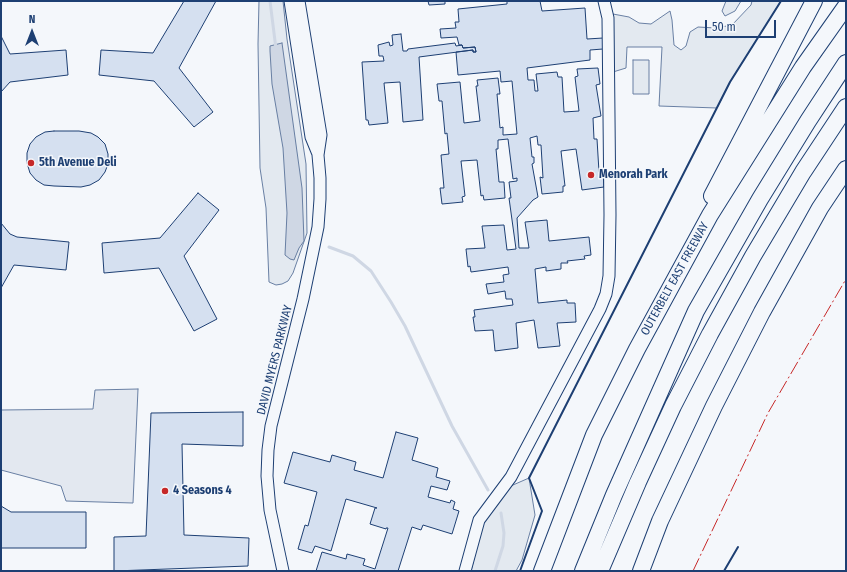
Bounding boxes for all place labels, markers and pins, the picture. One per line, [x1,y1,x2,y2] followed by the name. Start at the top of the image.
[39,156,117,170] place label: 5th Avenue Deli
[26,158,36,168] marker: 5th Avenue Deli
[599,168,668,182] place label: Menorah Park
[586,170,596,180] marker: Menorah Park
[173,484,232,498] place label: 4 Seasons 4
[160,486,170,496] marker: 4 Seasons 4

